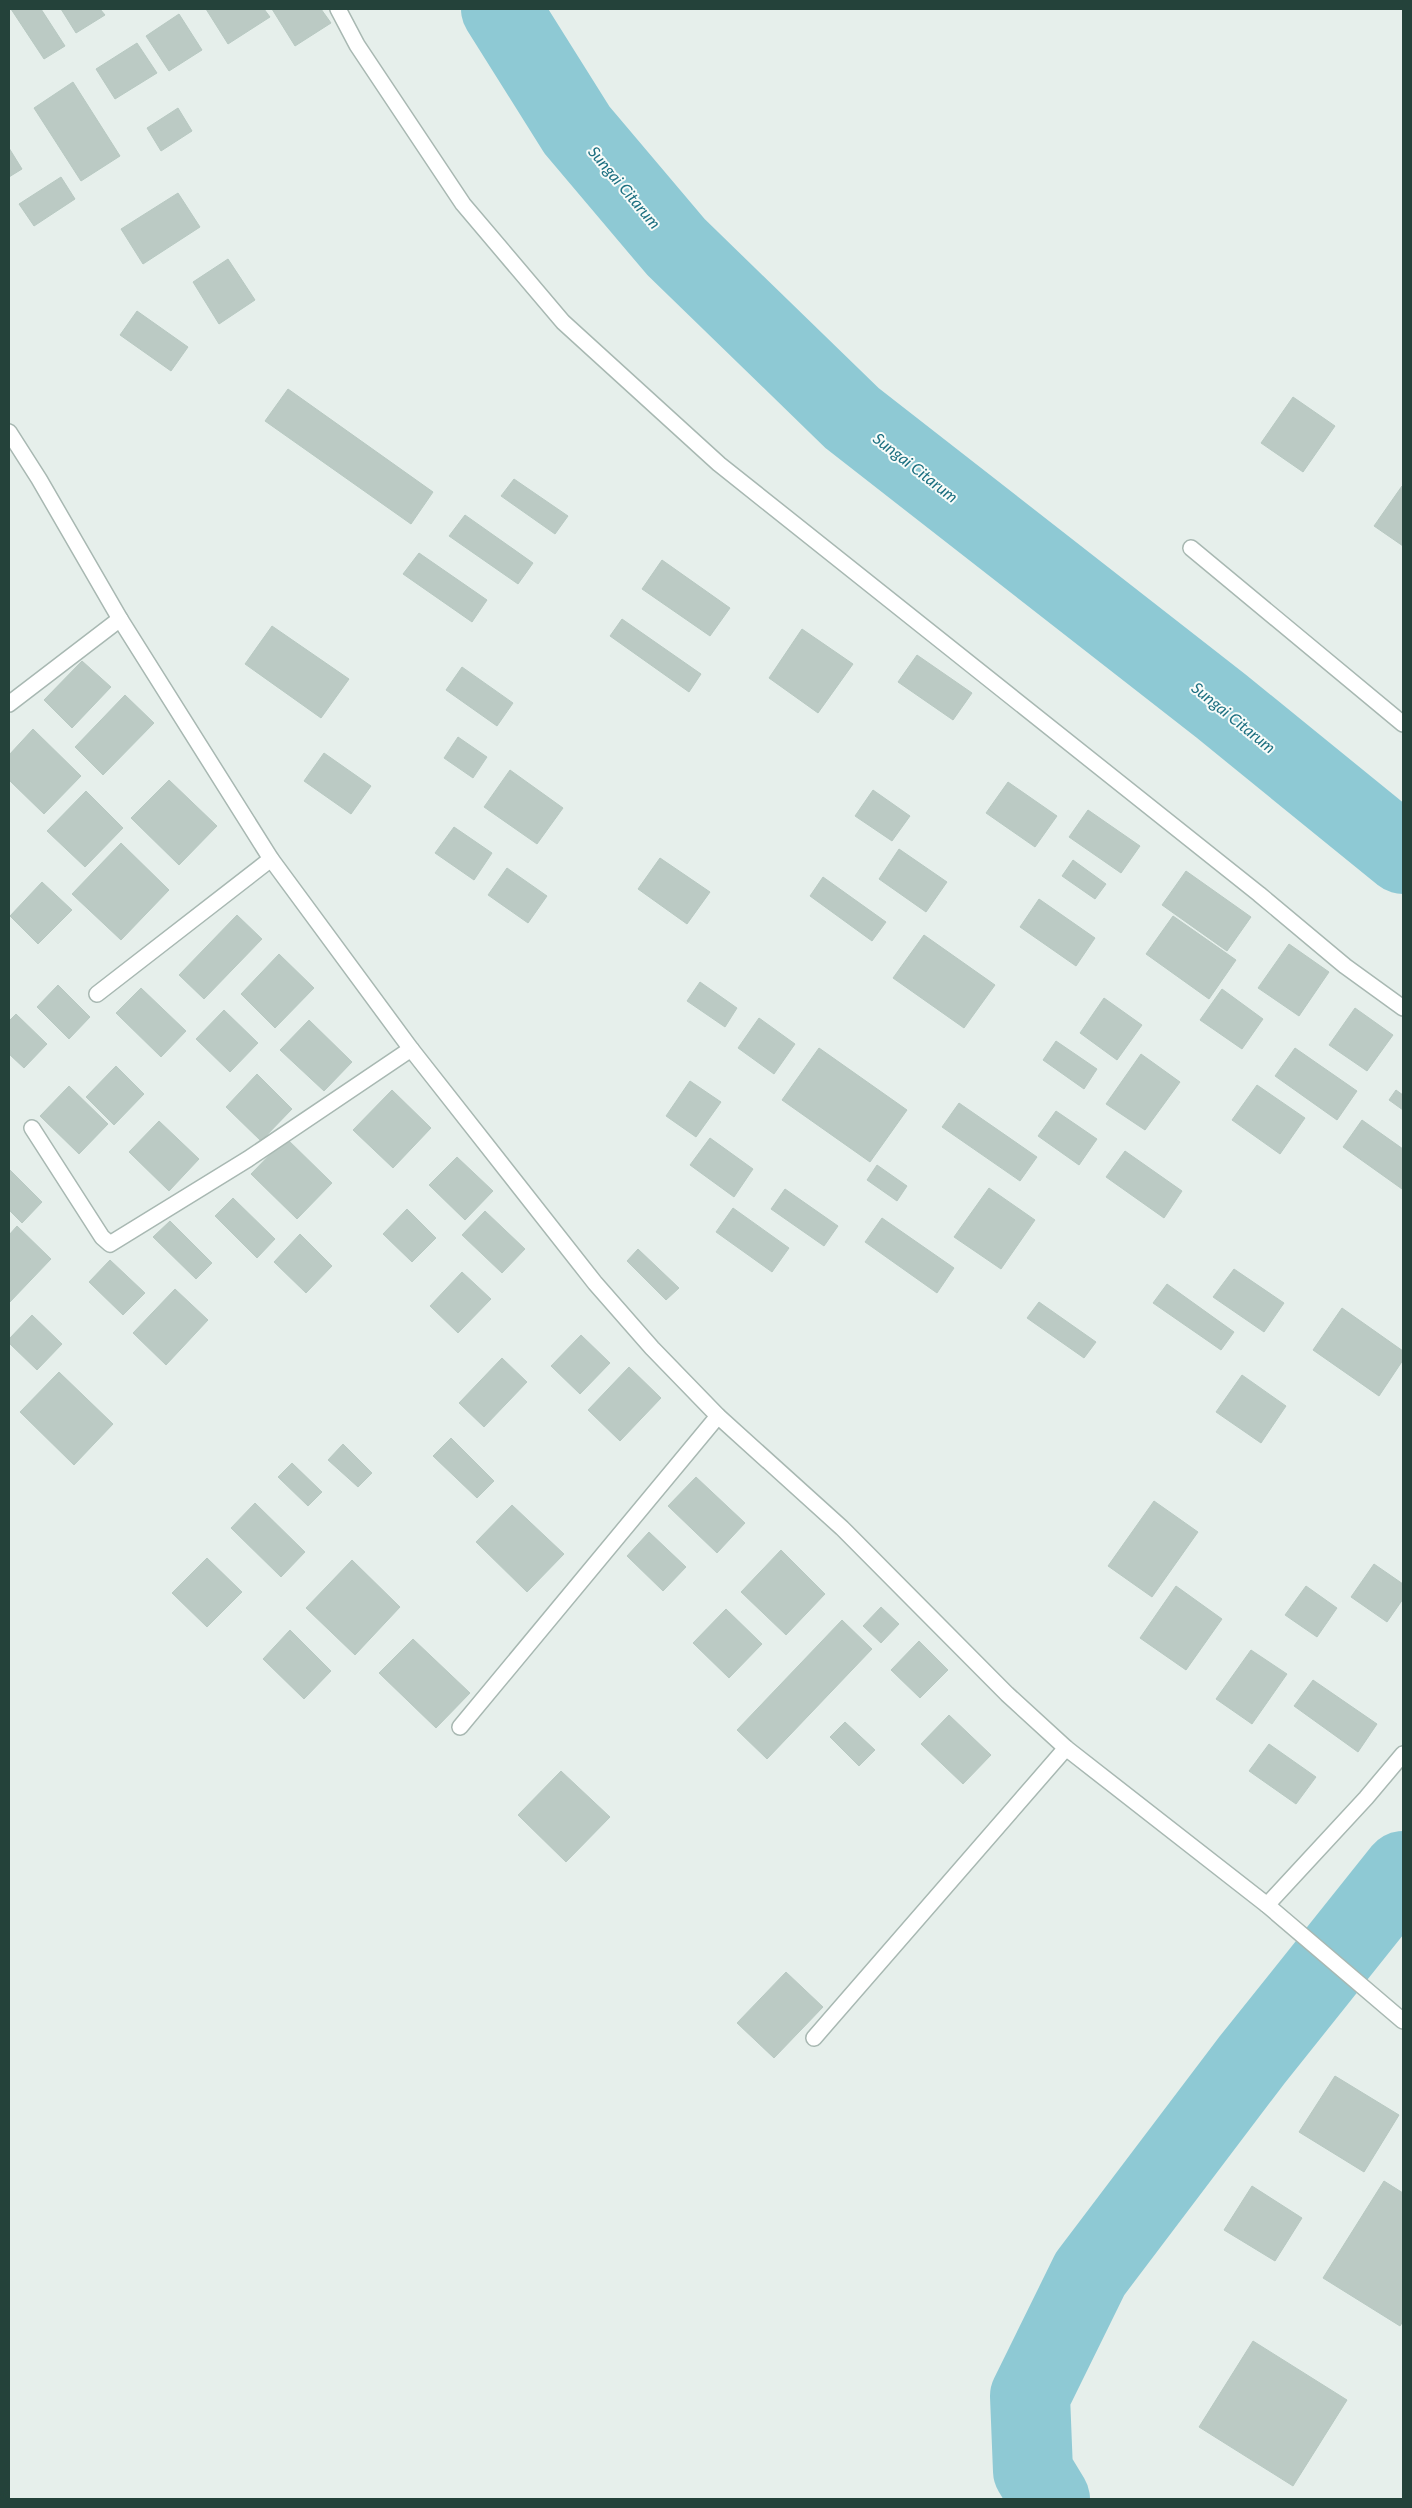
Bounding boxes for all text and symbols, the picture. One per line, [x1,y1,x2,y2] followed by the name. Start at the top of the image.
[585,142,665,232] water label: Sungai Citarum
[870,428,962,506] water label: Sungai Citarum
[1188,678,1280,756] water label: Sungai Citarum

